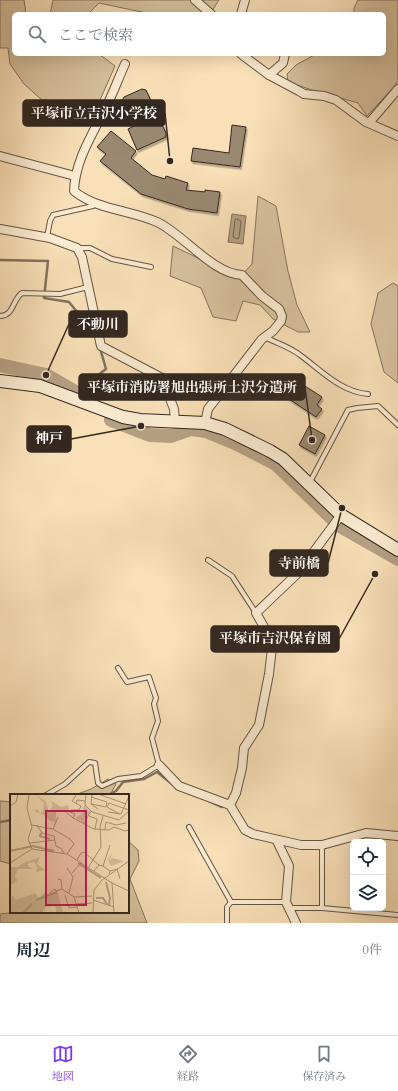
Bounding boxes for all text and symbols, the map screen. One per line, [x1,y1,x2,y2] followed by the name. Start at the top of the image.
[12,12,386,56] search box
[26,23,48,45] icon: search
[58,25,133,45] text: ここで検索
[23,100,165,126] callout: 平塚市立吉沢小学校
[31,104,157,123] text: 平塚市立吉沢小学校
[69,311,127,337] callout: 不動川
[77,315,119,334] text: 不動川
[79,374,305,400] callout: 平塚市消防署旭出張所土沢分遣所
[87,378,297,397] text: 平塚市消防署旭出張所土沢分遣所
[27,426,71,452] callout: 神戸
[35,429,63,448] text: 神戸
[270,550,328,576] callout: 寺前橋
[278,554,320,573] text: 寺前橋
[211,626,339,652] callout: 平塚市吉沢保育園
[219,629,331,648] text: 平塚市吉沢保育園
[10,794,129,913] inset map
[350,839,386,911] map controls
[350,839,386,875] button: locate
[350,875,386,911] button: layers
[16,939,50,962] text: 周辺
[362,941,382,959] text: 0件
[52,1043,74,1084] tab: 地図
[177,1043,199,1084] tab: 経路
[302,1043,346,1084] tab: 保存済み

